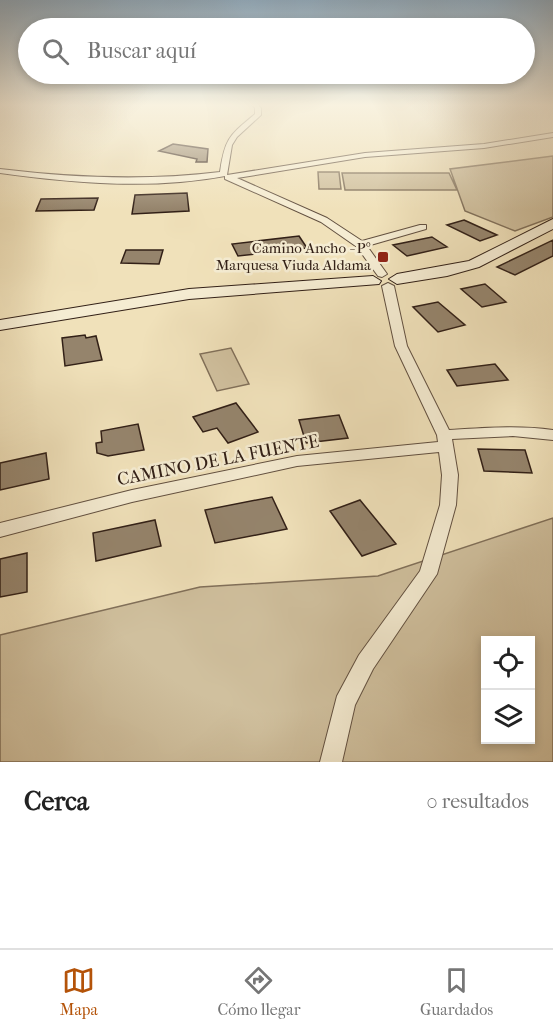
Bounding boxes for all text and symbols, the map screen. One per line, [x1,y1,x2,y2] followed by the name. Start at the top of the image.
[18,18,535,84] search box
[39,35,72,68] icon: search
[87,38,196,64] text: Buscar aquí
[216,239,372,274] place label: Camino Ancho - Pº Marquesa Viuda Aldama
[376,250,390,264] marker: Camino Ancho - Pº Marquesa Viuda Aldama
[115,431,321,490] street label: CAMINO DE LA FUENTE
[481,636,535,744] map controls
[481,636,535,690] button: locate
[481,690,535,744] button: layers
[24,786,89,817] text: Cerca
[426,790,529,813] text: 0 resultados
[60,964,98,1019] tab: Mapa
[217,964,300,1019] tab: Cómo llegar
[420,964,493,1019] tab: Guardados

